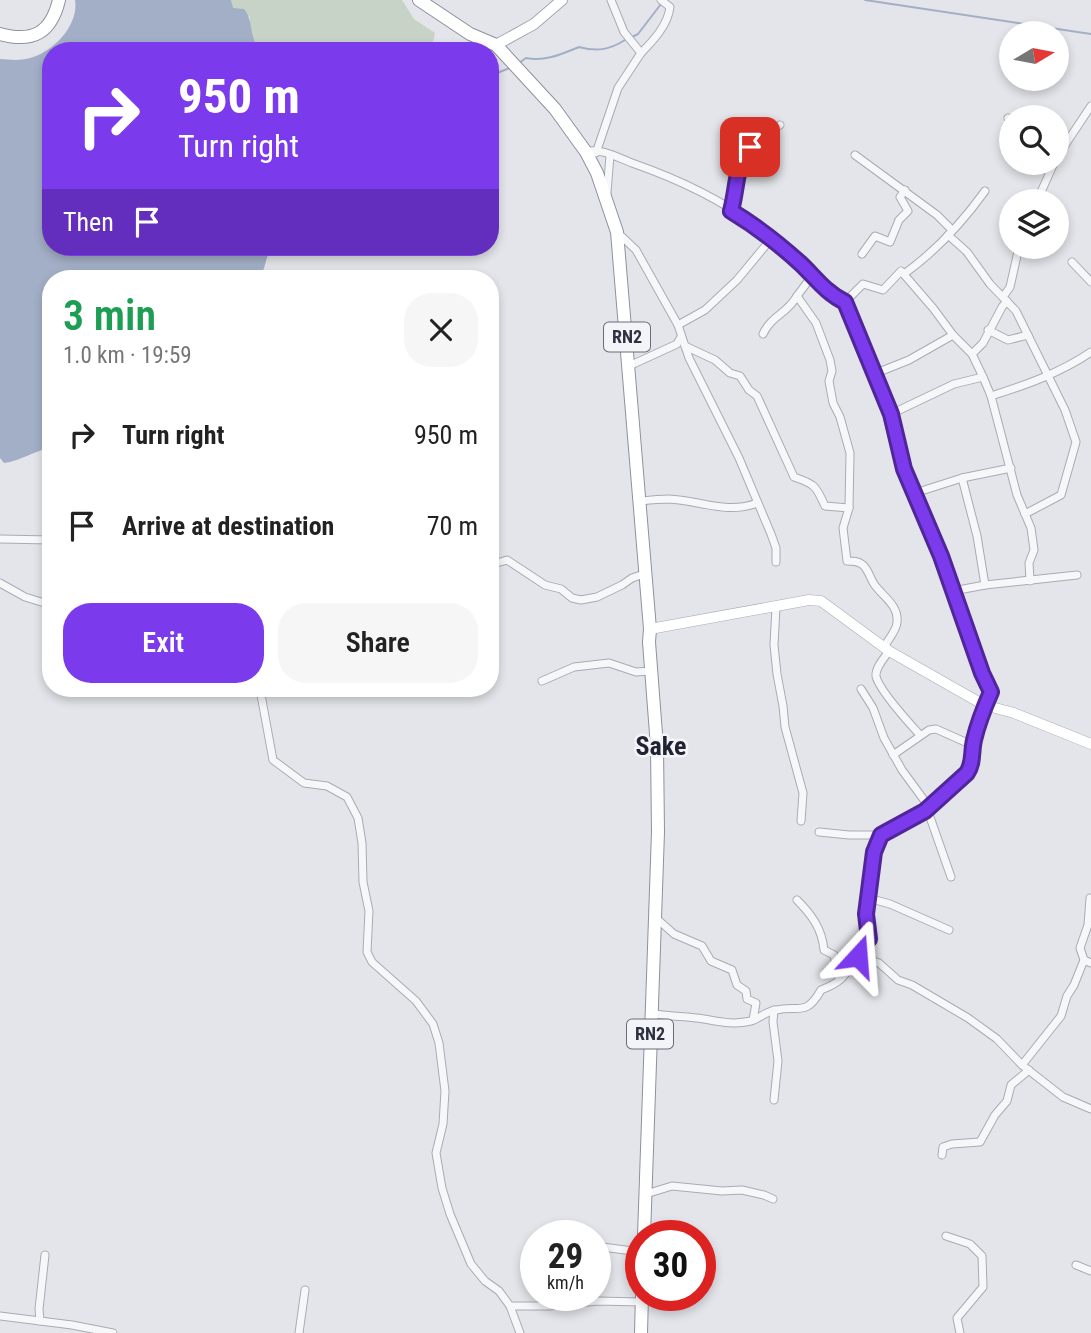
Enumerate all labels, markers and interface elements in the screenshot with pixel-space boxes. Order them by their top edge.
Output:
north arrow [999,21,1069,91]
map controls [999,21,1069,259]
text: 950 m [178,68,300,125]
icon: right [63,70,154,161]
button: search [999,105,1069,175]
pin [720,117,780,177]
text: Turn right [178,127,299,165]
icon: arrive [731,128,769,166]
button: layers [999,189,1069,259]
icon: arrive [128,203,166,241]
text: Then [63,207,114,237]
text: 3 min [63,291,156,340]
button: close [404,293,478,367]
road number: RN2 [604,323,650,352]
text: 1.0 km · 19:59 [63,342,192,369]
icon: right [63,416,101,454]
text: Turn right [122,420,224,450]
text: 950 m [414,420,478,450]
icon: arrive [63,507,101,545]
text: Arrive at destination [122,511,334,541]
text: 70 m [427,511,478,541]
button: Exit [63,603,264,683]
button: Share [278,603,478,683]
district label: Sake [636,731,686,761]
position arrow [821,919,895,993]
road number: RN2 [627,1020,673,1049]
speed limit sign: 30 [625,1220,716,1311]
text: 29 [548,1236,583,1277]
text: km/h [547,1272,584,1293]

